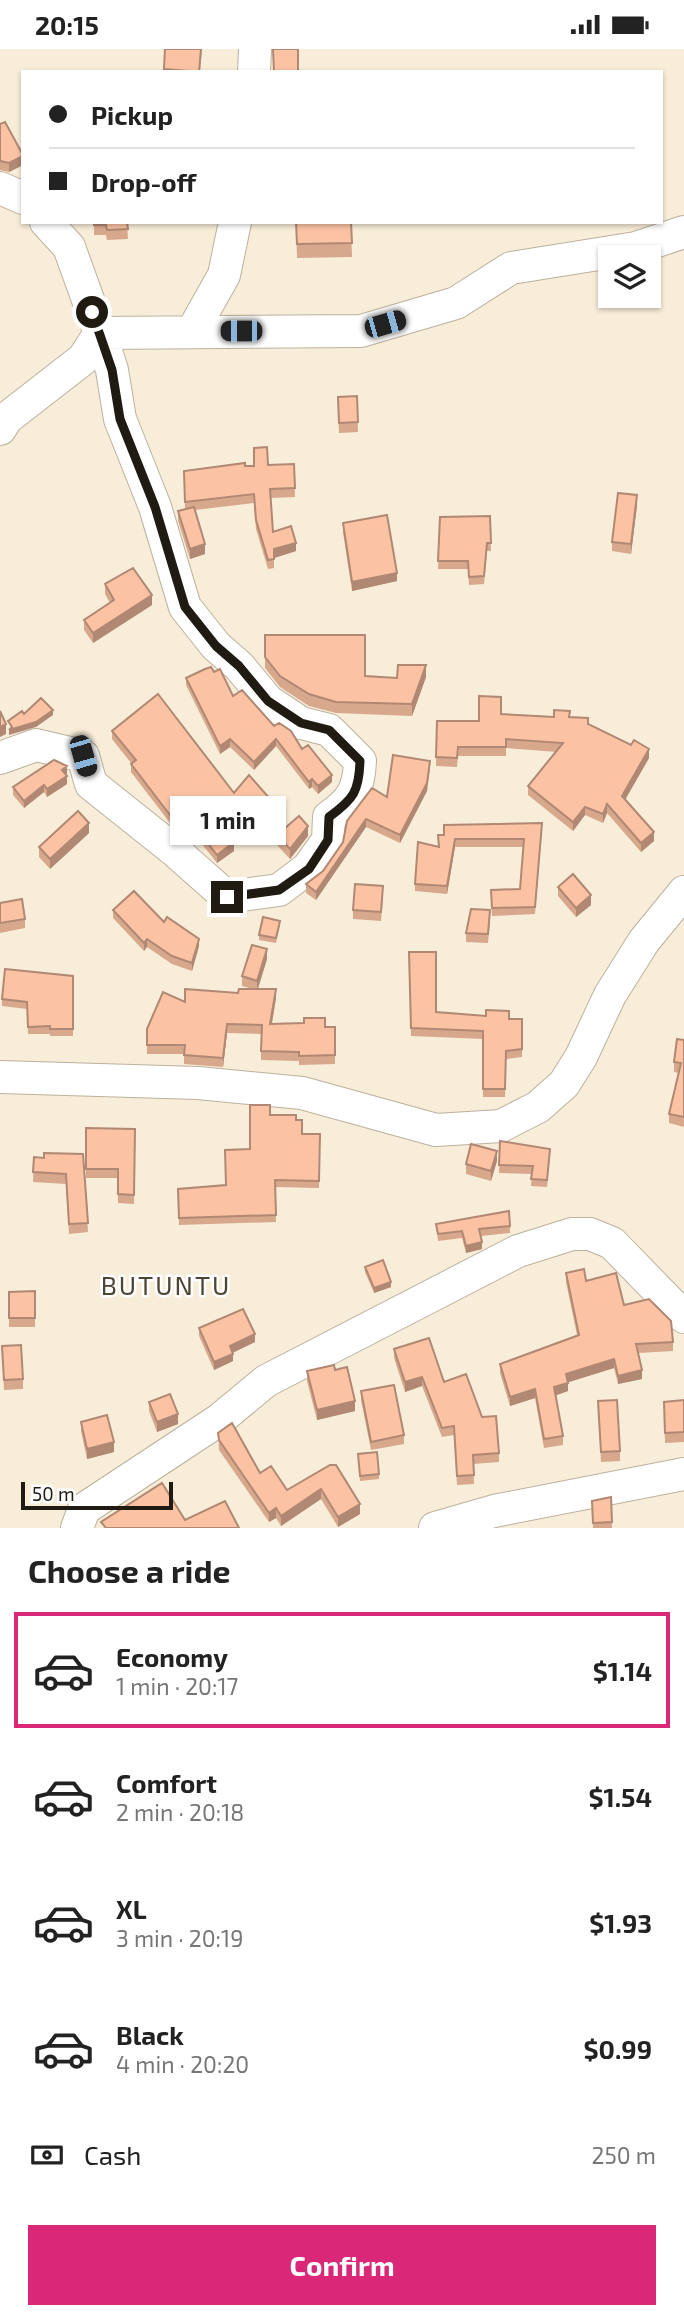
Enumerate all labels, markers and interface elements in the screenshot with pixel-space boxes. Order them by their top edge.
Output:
text: 20:15 [35,9,99,40]
text: Pickup [91,99,173,130]
text: Drop-off [91,166,196,197]
map controls [598,245,661,308]
button: layers [598,245,661,308]
route start [76,296,108,328]
car [362,308,409,340]
car [221,321,263,342]
car [68,733,99,779]
callout: 1 min [169,795,285,845]
text: 1 min [200,806,256,834]
route end [211,881,243,913]
district label: BUTUNTU [101,1269,231,1300]
scale bar [21,1479,173,1511]
text: 50 m [32,1482,75,1505]
text: Choose a ride [28,1551,231,1589]
icon: car [32,1639,95,1702]
text: Economy [116,1641,228,1672]
text: $1.14 [593,1655,652,1686]
text: 1 min · 20:17 [116,1672,238,1700]
icon: car [32,1765,95,1828]
text: Comfort [116,1767,217,1798]
text: $1.54 [588,1781,652,1812]
text: 2 min · 20:18 [116,1798,244,1826]
icon: car [32,1891,95,1954]
text: XL [116,1893,147,1924]
text: $1.93 [589,1907,652,1938]
text: 3 min · 20:19 [116,1924,243,1952]
icon: car [32,2017,95,2080]
text: Black [116,2019,184,2050]
text: $0.99 [583,2033,652,2064]
text: 4 min · 20:20 [116,2050,249,2078]
icon: cash [28,2136,66,2174]
text: Cash [84,2139,141,2170]
text: 250 m [592,2141,656,2169]
button: Confirm [28,2225,656,2305]

